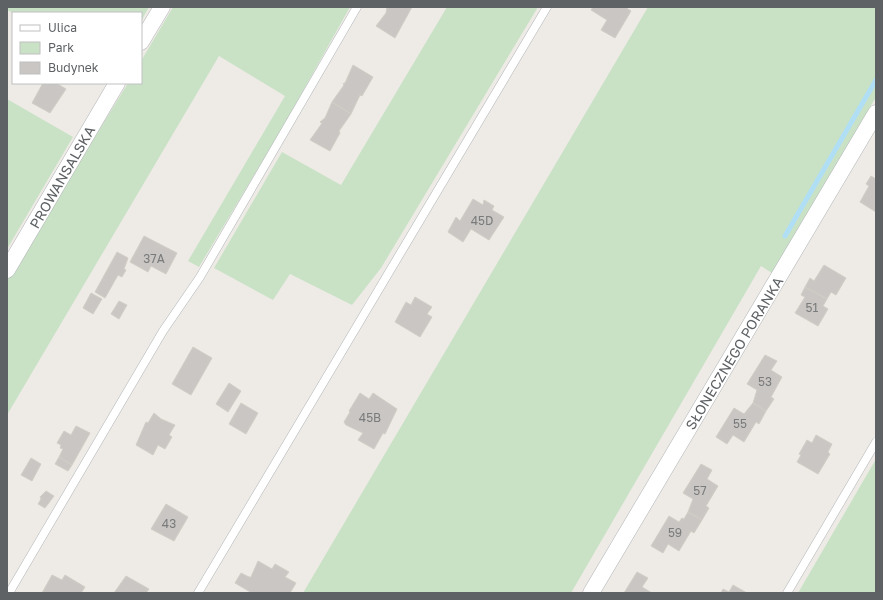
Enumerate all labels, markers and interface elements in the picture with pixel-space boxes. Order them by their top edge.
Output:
legend [12,12,142,84]
text: Ulica [48,20,77,35]
text: Park [48,40,74,55]
text: Budynek [48,60,99,75]
street label: PROWANSALSKA [26,122,99,231]
house number: 45D [471,213,493,228]
house number: 37A [143,251,165,266]
street label: SŁONECZNEGO PORANKA [682,273,787,433]
house number: 51 [806,300,819,315]
house number: 53 [758,374,772,389]
house number: 45B [359,410,381,425]
house number: 55 [733,416,747,431]
house number: 57 [693,483,707,498]
house number: 43 [162,516,176,531]
house number: 59 [668,525,682,540]

